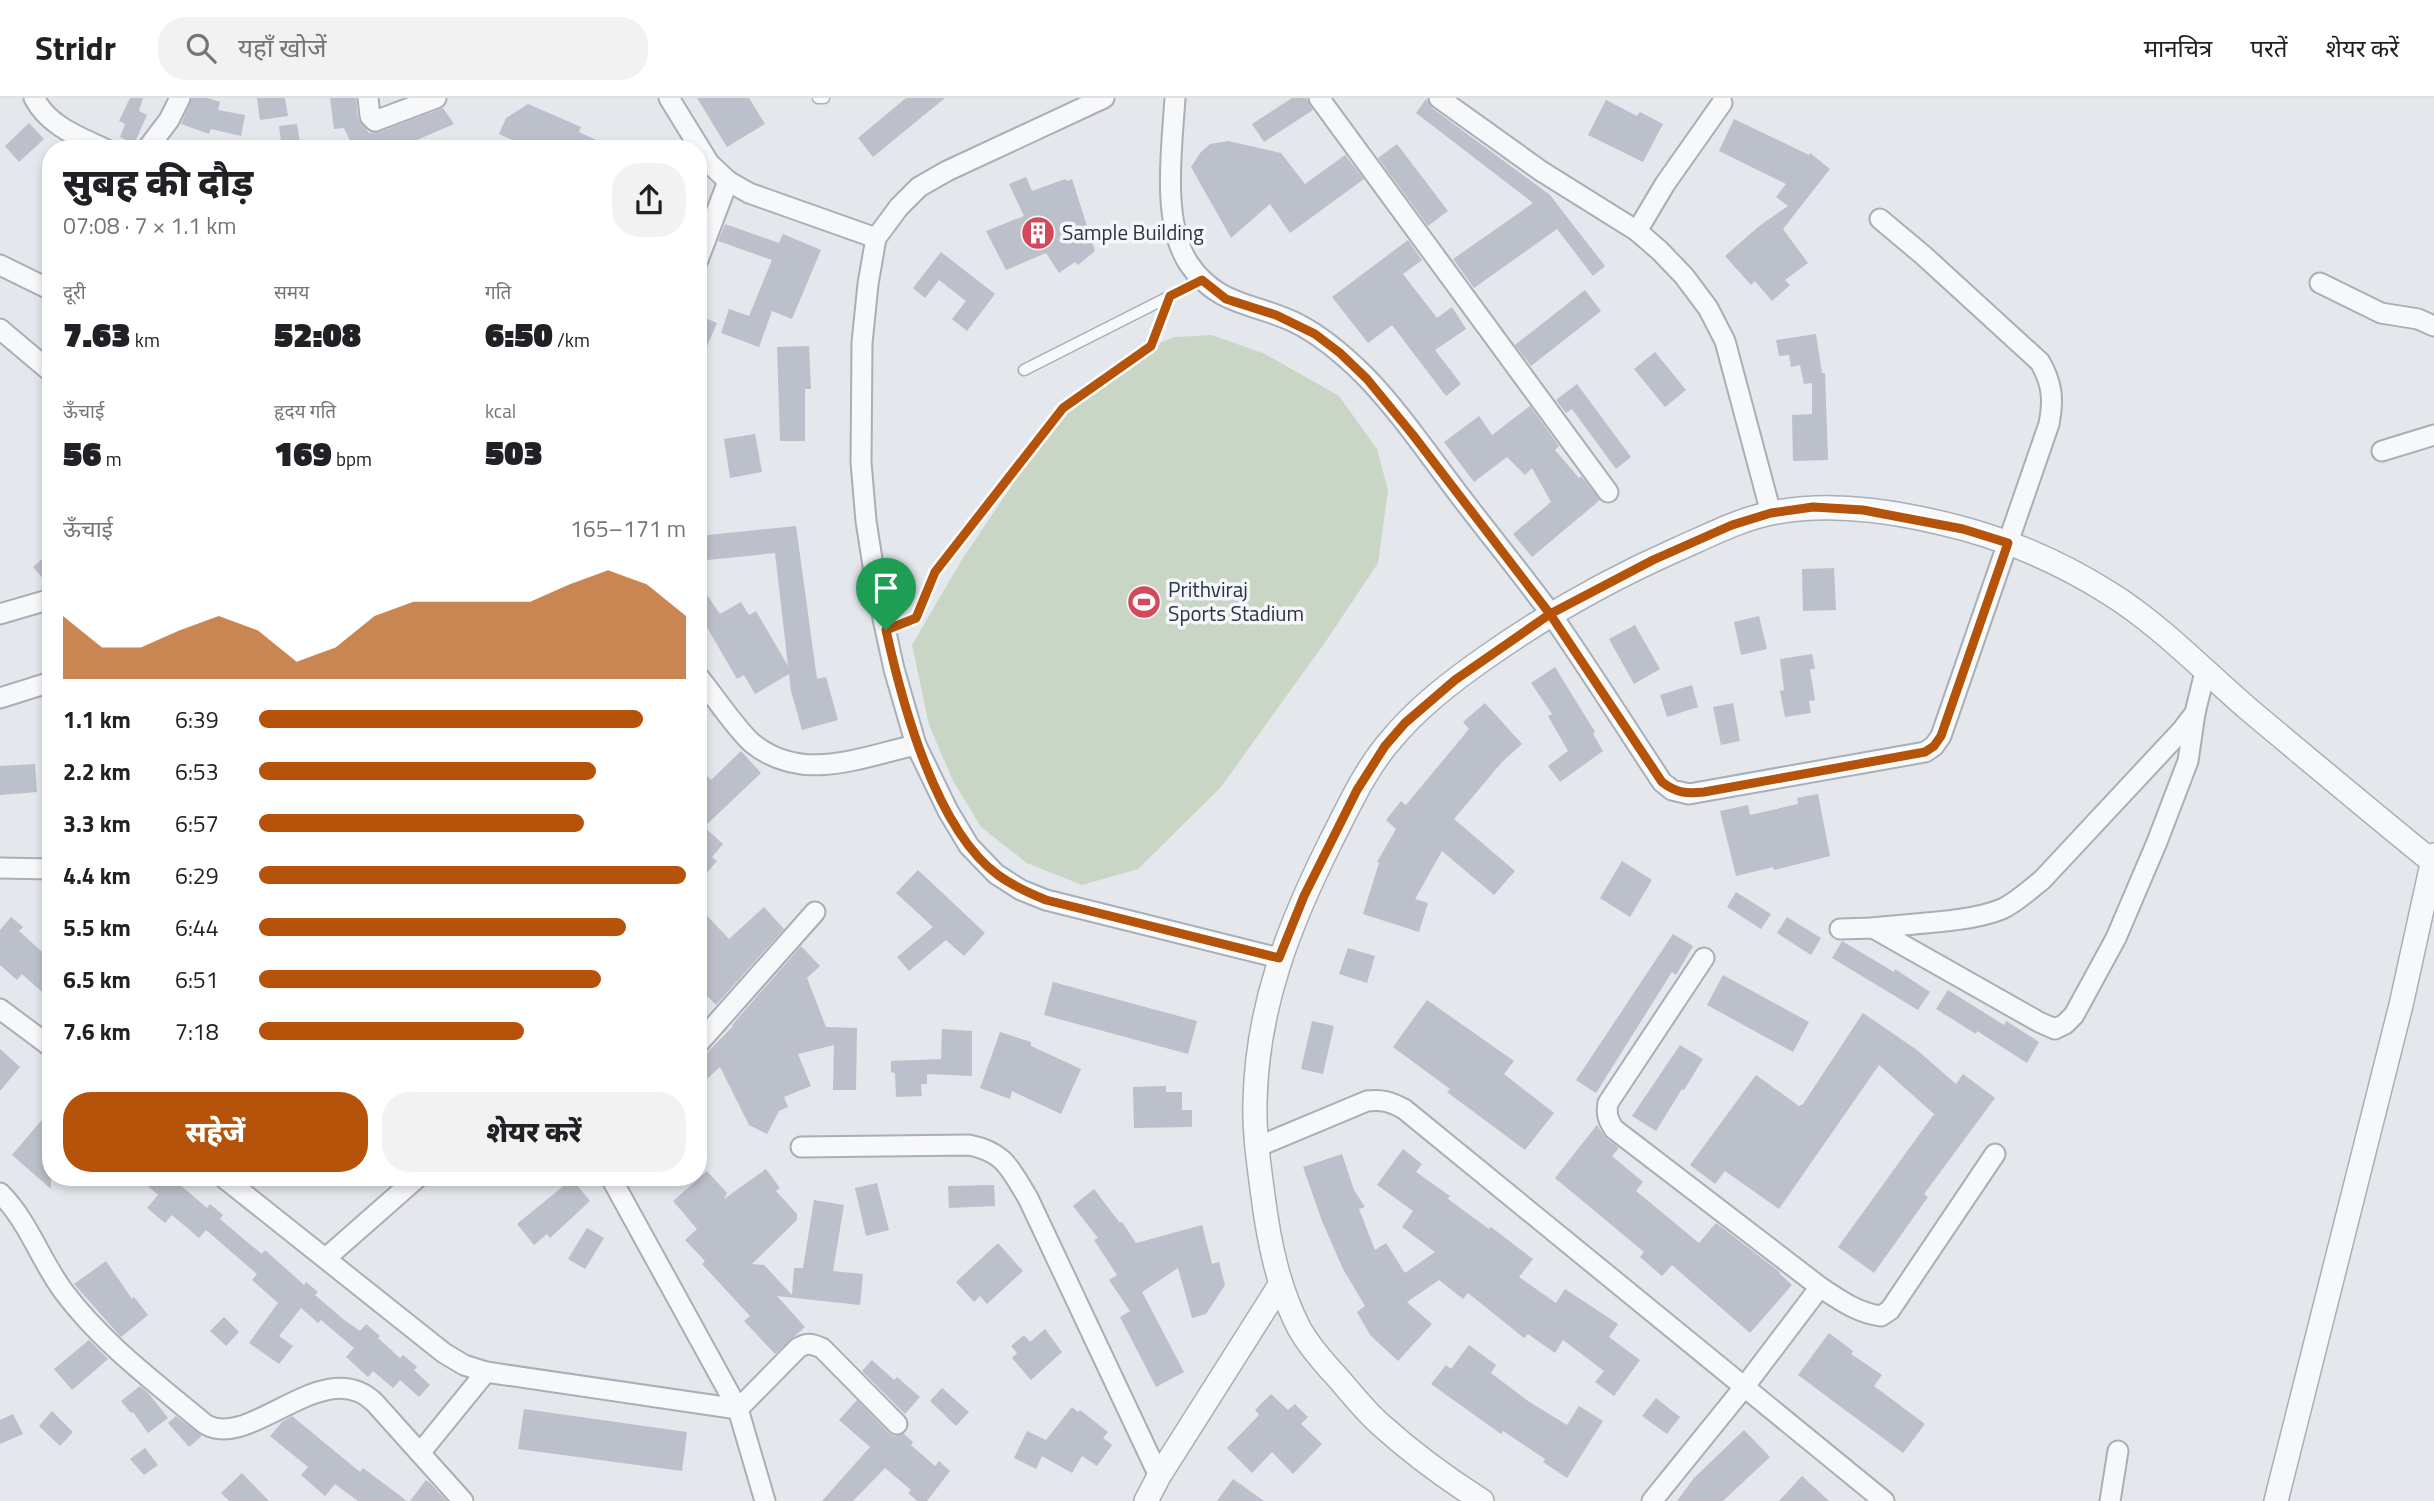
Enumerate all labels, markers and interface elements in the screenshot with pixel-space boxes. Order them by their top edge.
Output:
search box [158,17,648,80]
text: Stridr [35,23,116,73]
text: यहाँ खोजें [238,28,327,67]
icon: search [182,29,220,67]
text: मानचित्र [2144,30,2212,66]
text: परतें [2250,30,2287,66]
text: शेयर करें [2325,30,2399,66]
text: सुबह की दौड़ [63,153,253,211]
button: share [612,163,686,237]
text: 07:08 · 7 × 1.1 km [63,208,237,243]
building icon: Sample Building [1019,214,1057,252]
place label: Sample Building [1062,216,1204,248]
text: दूरी [63,277,86,306]
text: समय [274,277,309,306]
text: गति [485,277,511,306]
text: 7.63 [63,307,131,361]
text: 52:08 [274,307,361,361]
text: 6:50 [485,307,553,361]
text: km [131,325,160,354]
text: /km [553,325,590,354]
text: ऊँचाई [63,396,104,425]
text: हृदय गति [274,396,336,425]
text: kcal [485,396,516,425]
text: 503 [485,425,543,479]
text: 56 [63,426,102,480]
text: 169 [274,426,332,480]
text: m [102,444,122,473]
text: bpm [332,444,372,473]
text: ऊँचाई [63,511,113,546]
text: 165–171 m [570,511,686,546]
pin [856,558,916,630]
icon: arrive [867,569,905,607]
place label: Prithviraj Sports Stadium [1168,573,1304,629]
sports icon: Prithviraj Sports Stadium [1125,583,1163,621]
text: 1.1 km [63,702,131,737]
text: 6:39 [175,702,219,737]
text: 2.2 km [63,754,131,789]
text: 6:53 [175,754,219,789]
text: 3.3 km [63,806,131,841]
text: 6:57 [175,806,219,841]
text: 4.4 km [63,858,131,893]
text: 6:29 [175,858,219,893]
text: 5.5 km [63,910,131,945]
text: 6:44 [175,910,219,945]
text: 6.5 km [63,962,131,997]
text: 6:51 [175,962,219,997]
text: 7.6 km [63,1014,131,1049]
text: 7:18 [175,1014,219,1049]
button: सहेजें [63,1092,368,1172]
button: शेयर करें [382,1092,686,1172]

